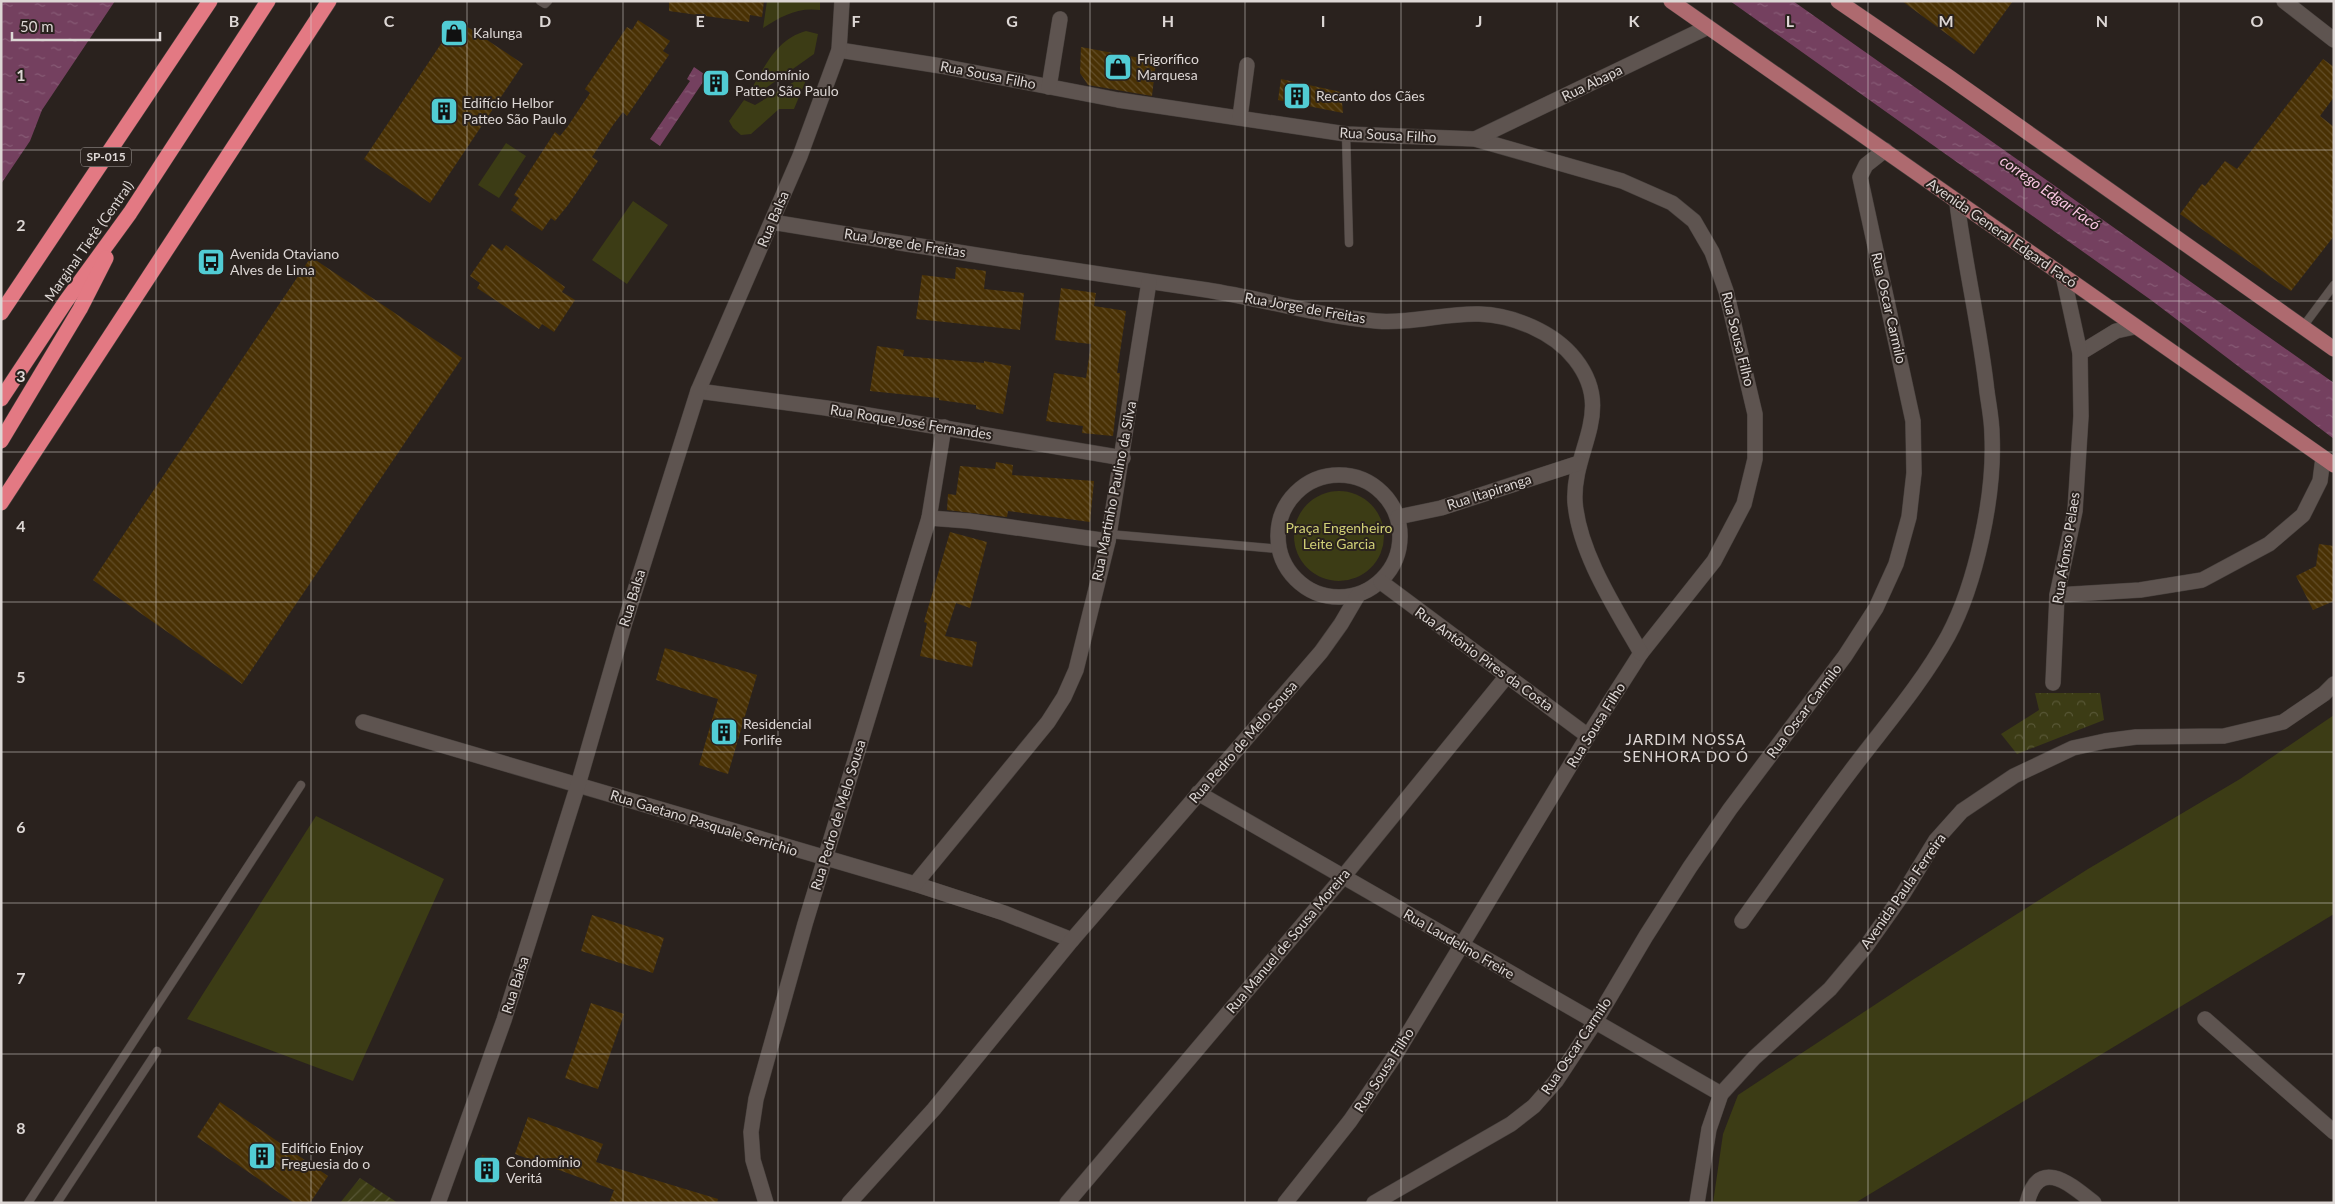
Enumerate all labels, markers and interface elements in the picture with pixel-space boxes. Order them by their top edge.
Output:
scale bar [12,10,160,42]
text: B [229,11,239,30]
text: C [384,11,395,30]
text: D [539,11,551,30]
text: E [695,11,705,30]
text: F [851,11,861,30]
text: G [1006,11,1018,30]
text: H [1162,11,1174,30]
text: I [1321,11,1325,30]
text: J [1476,11,1482,30]
text: K [1629,11,1641,30]
text: L [1786,11,1795,30]
text: M [1938,11,1954,30]
text: N [2096,11,2108,30]
text: O [2251,11,2264,30]
text: 50 m [20,17,54,35]
shop icon: Kalunga [439,18,469,48]
place label: Kalunga [473,24,522,41]
place label: Frigorífico Marquesa [1137,50,1199,83]
shop icon: Frigorífico Marquesa [1103,52,1133,82]
street label: Rua Sousa Filho [939,57,1037,92]
street label: Rua Abapa [1559,61,1625,105]
text: 1 [16,65,26,84]
place label: Condomínio Patteo São Paulo [735,66,839,99]
building icon: Condomínio Patteo São Paulo [701,68,731,98]
building icon: Recanto dos Cães [1282,81,1312,111]
place label: Recanto dos Cães [1316,87,1425,104]
place label: Edifício Helbor Patteo São Paulo [463,94,567,127]
building icon: Edifício Helbor Patteo São Paulo [429,96,459,126]
street label: Rua Sousa Filho [1339,123,1437,146]
road number: SP-015 [81,148,131,166]
water label: corrego Edgar Facó [1997,151,2104,234]
street label: Avenida General Edgard Facó [1924,174,2081,291]
street label: Marginal Tietê (Central) [41,177,137,304]
street label: Rua Balsa [753,188,792,249]
text: 2 [16,215,26,234]
street label: Rua Jorge de Freitas [843,225,967,261]
place label: Avenida Otaviano Alves de Lima [230,245,339,278]
bus stop icon: Avenida Otaviano Alves de Lima [196,247,226,277]
street label: Rua Oscar Carmilo [1868,251,1911,365]
street label: Rua Jorge de Freitas [1243,288,1367,327]
street label: Rua Sousa Filho [1718,290,1758,388]
text: 3 [16,366,26,385]
street label: Rua Martinho Paulino da Silva [1088,399,1139,582]
street label: Rua Roque José Fernandes [829,400,993,443]
street label: Rua Itapiranga [1444,470,1533,513]
street label: Rua Afonso Pelaes [2048,491,2083,605]
text: 4 [16,516,26,535]
park label: Praça Engenheiro Leite Garcia [1286,519,1392,552]
street label: Rua Balsa [615,567,648,629]
street label: Rua Antônio Pires da Costa [1412,603,1557,714]
street label: Rua Oscar Carmilo [1763,660,1845,761]
text: 5 [16,667,26,686]
street label: Rua Pedro de Melo Sousa [1185,677,1300,806]
street label: Rua Sousa Filho [1563,679,1629,770]
place label: Residencial Forlife [743,715,811,748]
building icon: Residencial Forlife [709,717,739,747]
district label: JARDIM NOSSA SENHORA DO Ó [1623,730,1749,765]
street label: Rua Pedro de Melo Sousa [807,737,869,892]
street label: Rua Gaetano Pasquale Serrichio [608,786,800,859]
text: 6 [16,817,26,836]
street label: Avenida Paula Ferreira [1856,830,1949,952]
street label: Rua Manuel de Sousa Moreira [1222,865,1353,1016]
street label: Rua Laudelino Freire [1401,905,1518,982]
street label: Rua Balsa [497,954,532,1016]
text: 7 [16,968,26,987]
street label: Rua Oscar Carmilo [1537,994,1614,1098]
street label: Rua Sousa Filho [1350,1024,1417,1115]
text: 8 [16,1118,26,1137]
place label: Edifício Enjoy Freguesia do o [281,1139,370,1172]
building icon: Edifício Enjoy Freguesia do o [247,1141,277,1171]
place label: Condomínio Veritá [506,1153,581,1186]
building icon: Condomínio Veritá [472,1155,502,1185]

